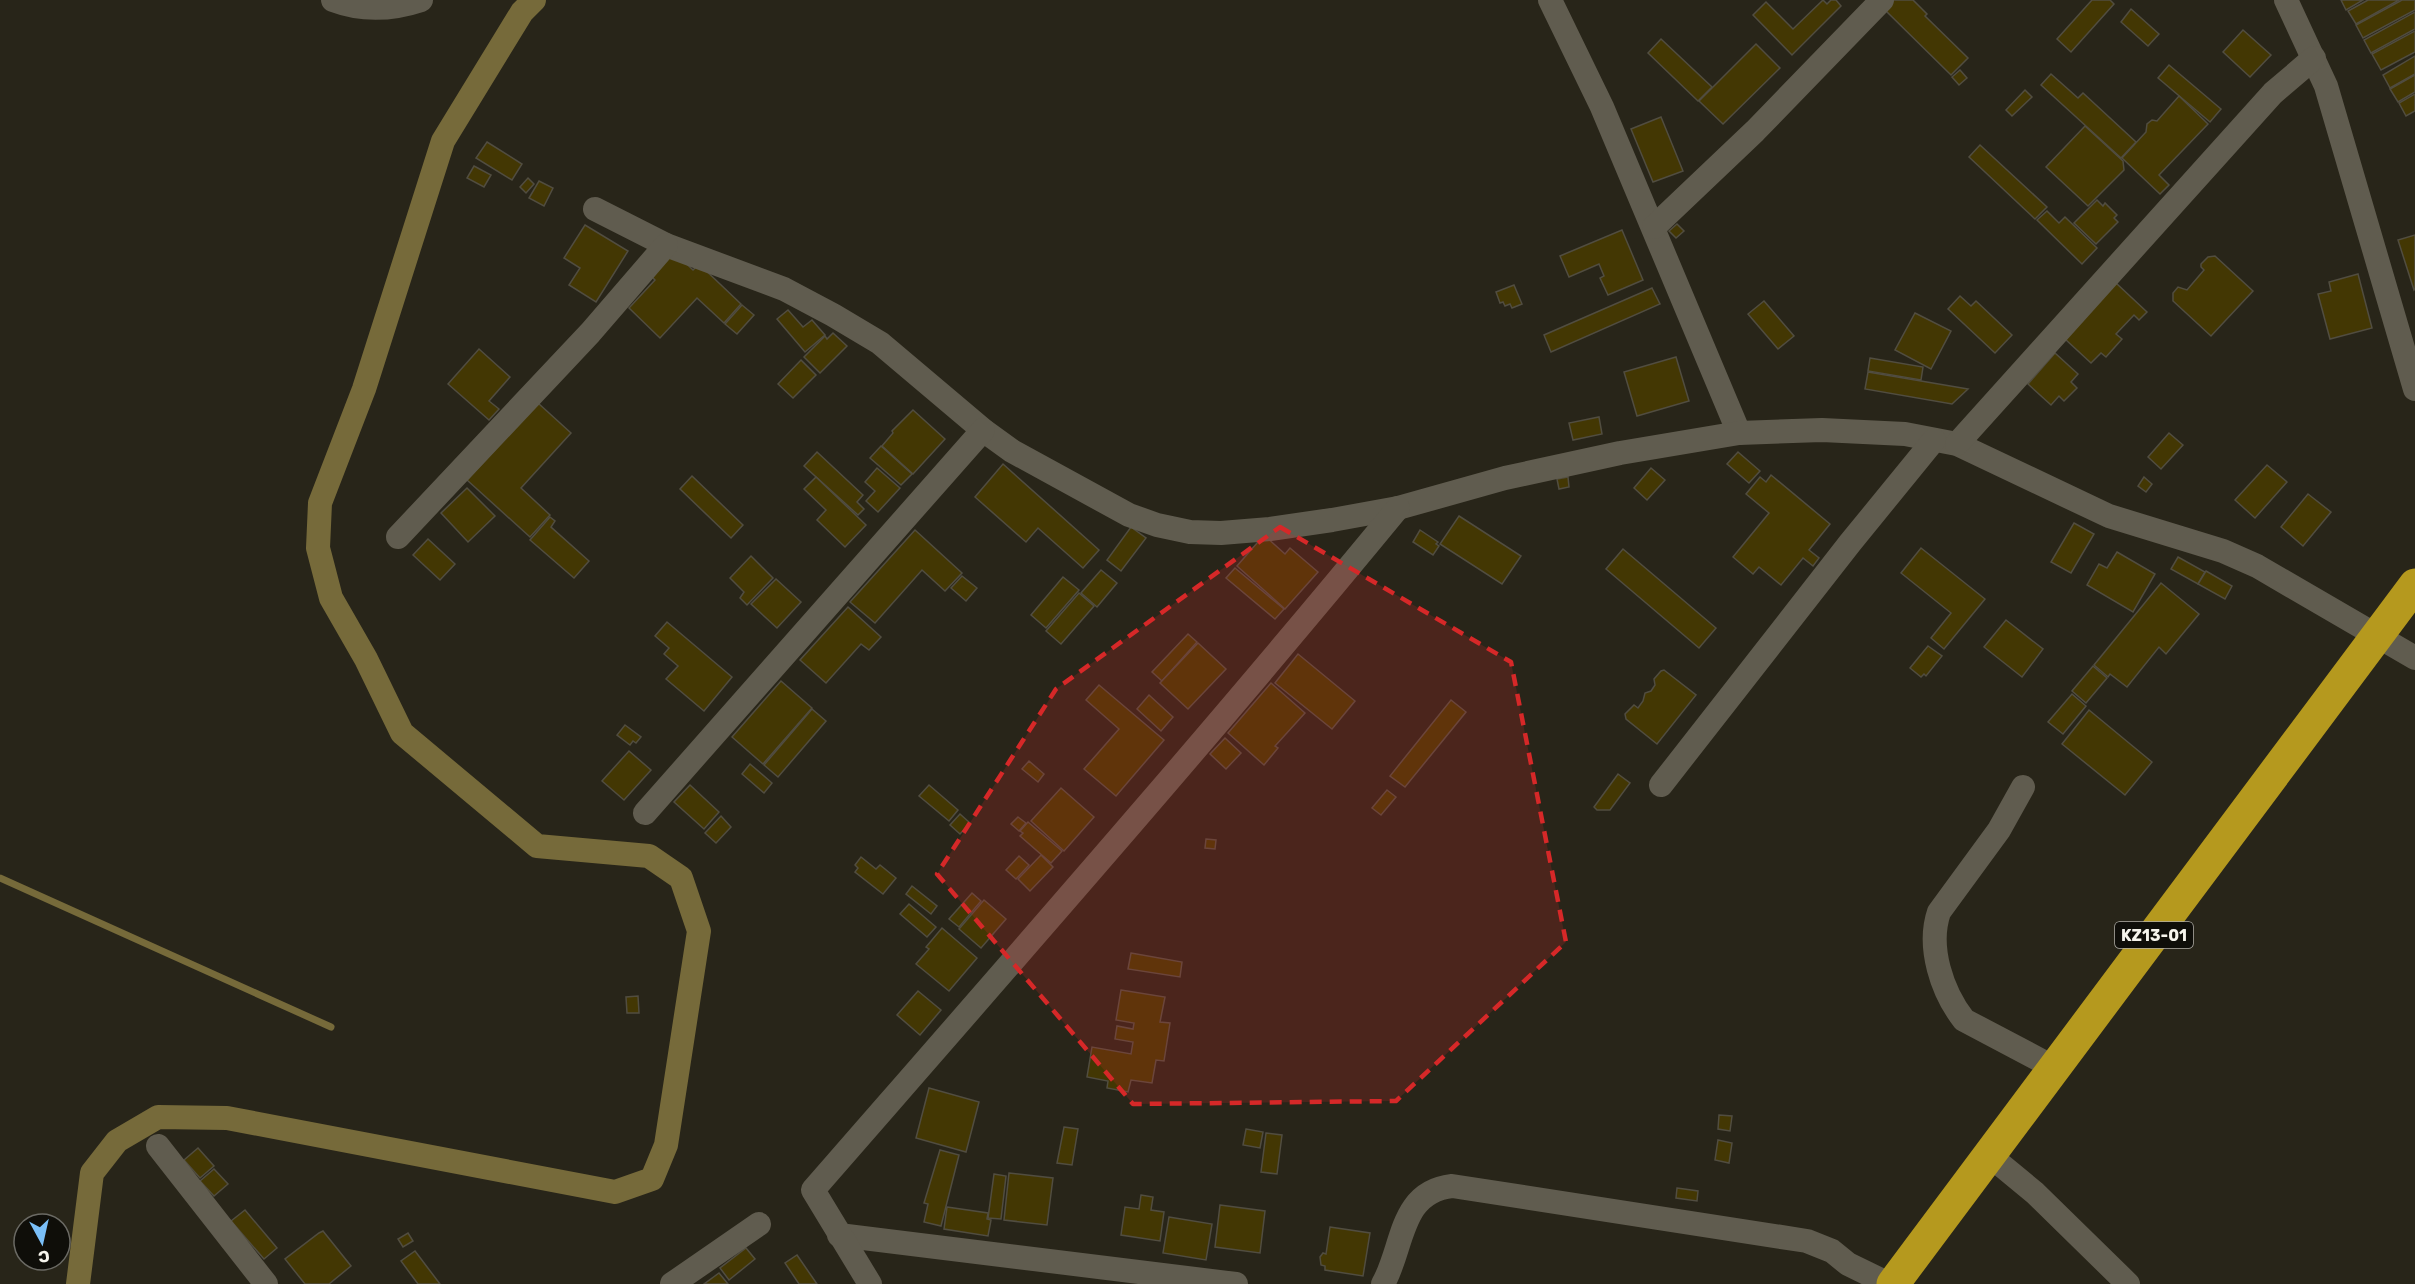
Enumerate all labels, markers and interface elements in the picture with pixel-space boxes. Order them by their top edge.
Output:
road number: KZ13-01 [2115,922,2193,948]
north arrow [12,1212,72,1272]
text: С [37,1246,51,1267]

